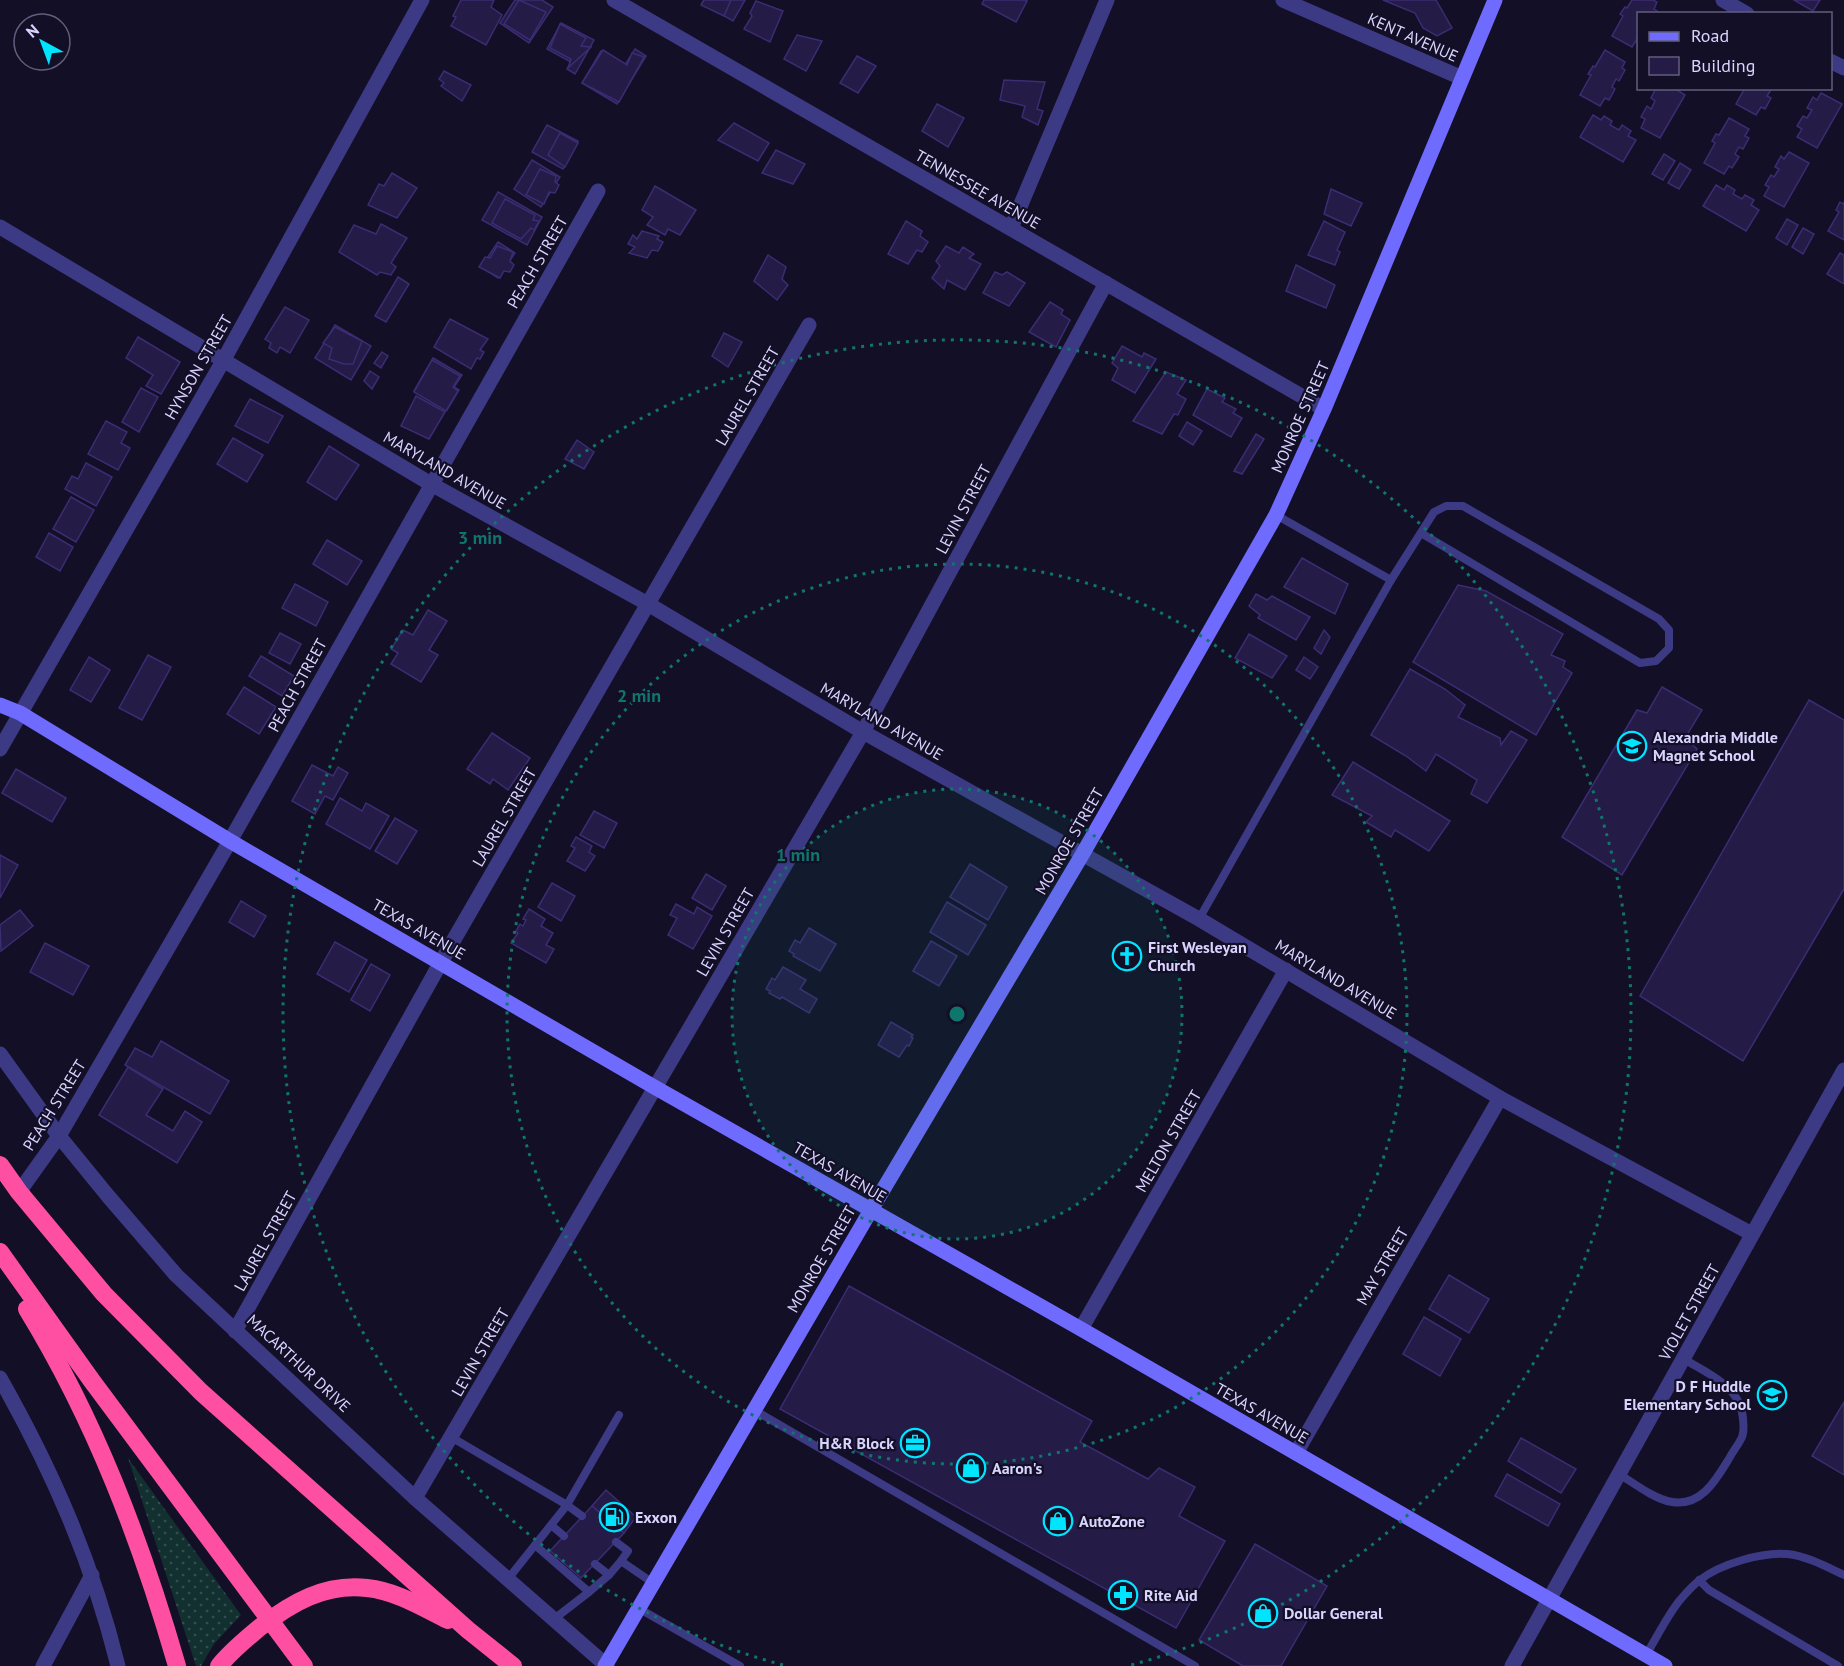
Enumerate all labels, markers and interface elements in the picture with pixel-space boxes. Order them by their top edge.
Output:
street label: KENT AVENUE [1365,8,1461,66]
north arrow [12,12,72,72]
legend [1637,12,1832,90]
text: N [22,20,43,42]
text: Road [1691,24,1729,47]
text: Building [1691,54,1755,77]
street label: TENNESSEE AVENUE [912,145,1044,233]
street label: PEACH STREET [502,212,572,312]
street label: HYNSON STREET [160,311,236,423]
street label: LAUREL STREET [711,343,783,449]
street label: MONROE STREET [1266,358,1334,476]
street label: MARYLAND AVENUE [380,427,510,513]
street label: LEVIN STREET [931,461,995,557]
text: 3 min [458,526,502,549]
street label: PEACH STREET [263,635,331,735]
street label: MARYLAND AVENUE [817,678,947,764]
text: 2 min [617,684,661,707]
place label: Alexandria Middle Magnet School [1653,727,1778,765]
school or university icon: Alexandria Middle Magnet School [1616,730,1648,762]
street label: LAUREL STREET [468,764,540,870]
street label: MONROE STREET [1030,784,1108,898]
text: 1 min [776,843,820,866]
street label: LEVIN STREET [692,884,758,980]
street label: TEXAS AVENUE [369,894,469,964]
street label: MARYLAND AVENUE [1272,935,1400,1023]
place label: First Wesleyan Church [1148,937,1247,975]
church icon: First Wesleyan Church [1111,940,1143,972]
centre of rings [947,1004,967,1024]
street label: PEACH STREET [18,1056,90,1154]
street label: MELTON STREET [1131,1086,1205,1196]
street label: TEXAS AVENUE [790,1137,890,1207]
street label: LAUREL STREET [229,1187,301,1294]
street label: MONROE STREET [782,1202,860,1316]
street label: MAY STREET [1352,1223,1412,1309]
street label: VIOLET STREET [1654,1260,1724,1365]
street label: LEVIN STREET [447,1304,513,1400]
street label: MACARTHUR DRIVE [243,1310,355,1416]
place label: D F Huddle Elementary School [1624,1376,1751,1414]
street label: TEXAS AVENUE [1212,1378,1312,1448]
school or university icon: D F Huddle Elementary School [1756,1379,1788,1411]
office icon: H&R Block [899,1427,931,1459]
place label: H&R Block [819,1433,894,1453]
shop icon: Aaron's [955,1452,987,1484]
place label: Aaron's [992,1458,1042,1478]
fuel station icon: Exxon [598,1501,630,1533]
shop icon: AutoZone [1042,1505,1074,1537]
place label: Exxon [635,1507,677,1527]
place label: AutoZone [1079,1511,1145,1531]
pharmacy icon: Rite Aid [1107,1579,1139,1611]
place label: Rite Aid [1144,1585,1198,1605]
shop icon: Dollar General [1247,1597,1279,1629]
place label: Dollar General [1284,1603,1383,1623]

